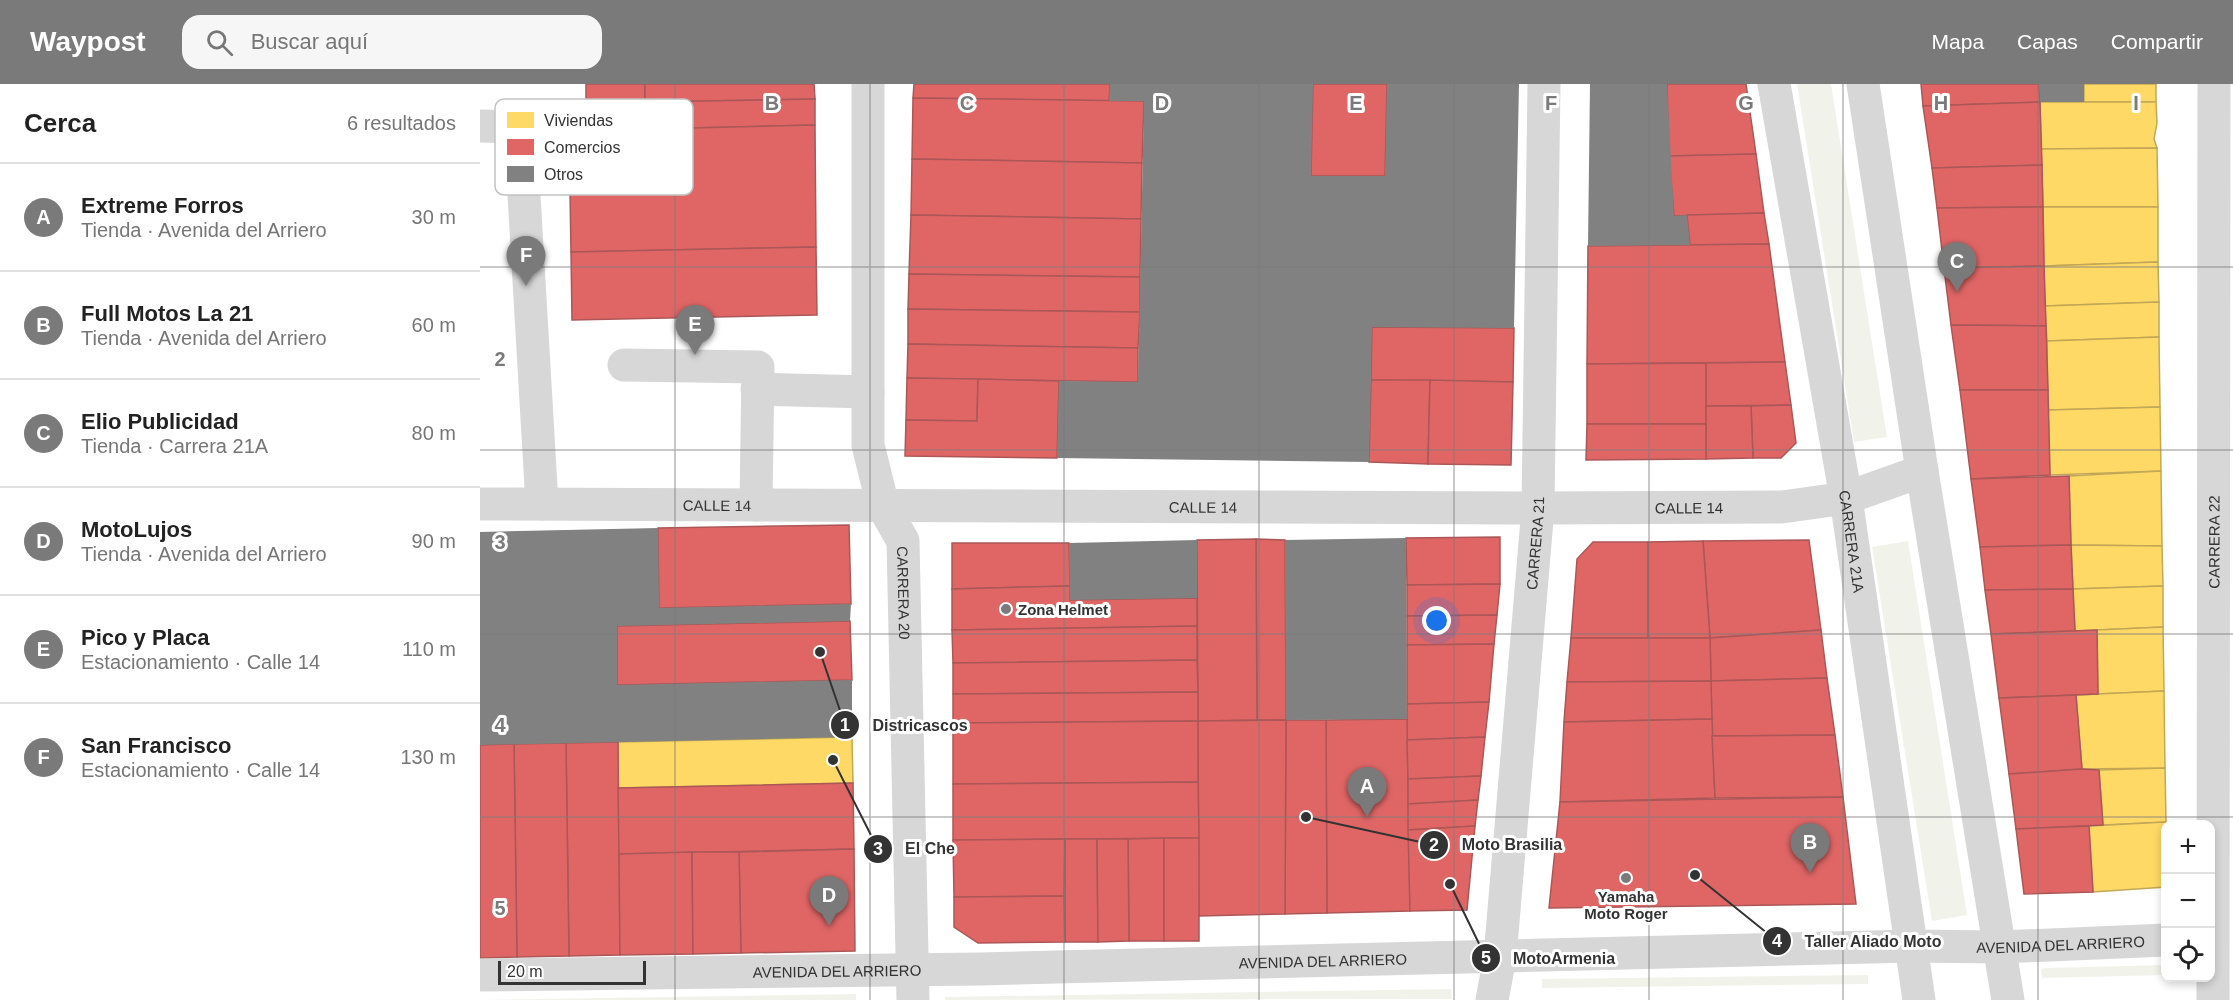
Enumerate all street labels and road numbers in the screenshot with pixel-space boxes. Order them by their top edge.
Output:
street label: CARRERA 21A [1836,489,1868,594]
street label: CARRERA 22 [2205,495,2222,589]
street label: CALLE 14 [683,496,751,514]
street label: CARRERA 21 [1523,496,1547,590]
street label: CALLE 14 [1169,498,1237,515]
street label: CALLE 14 [1655,499,1723,516]
street label: CARRERA 20 [895,546,914,640]
street label: AVENIDA DEL ARRIERO [1976,932,2145,956]
street label: AVENIDA DEL ARRIERO [1238,950,1407,971]
street label: AVENIDA DEL ARRIERO [753,961,921,980]

